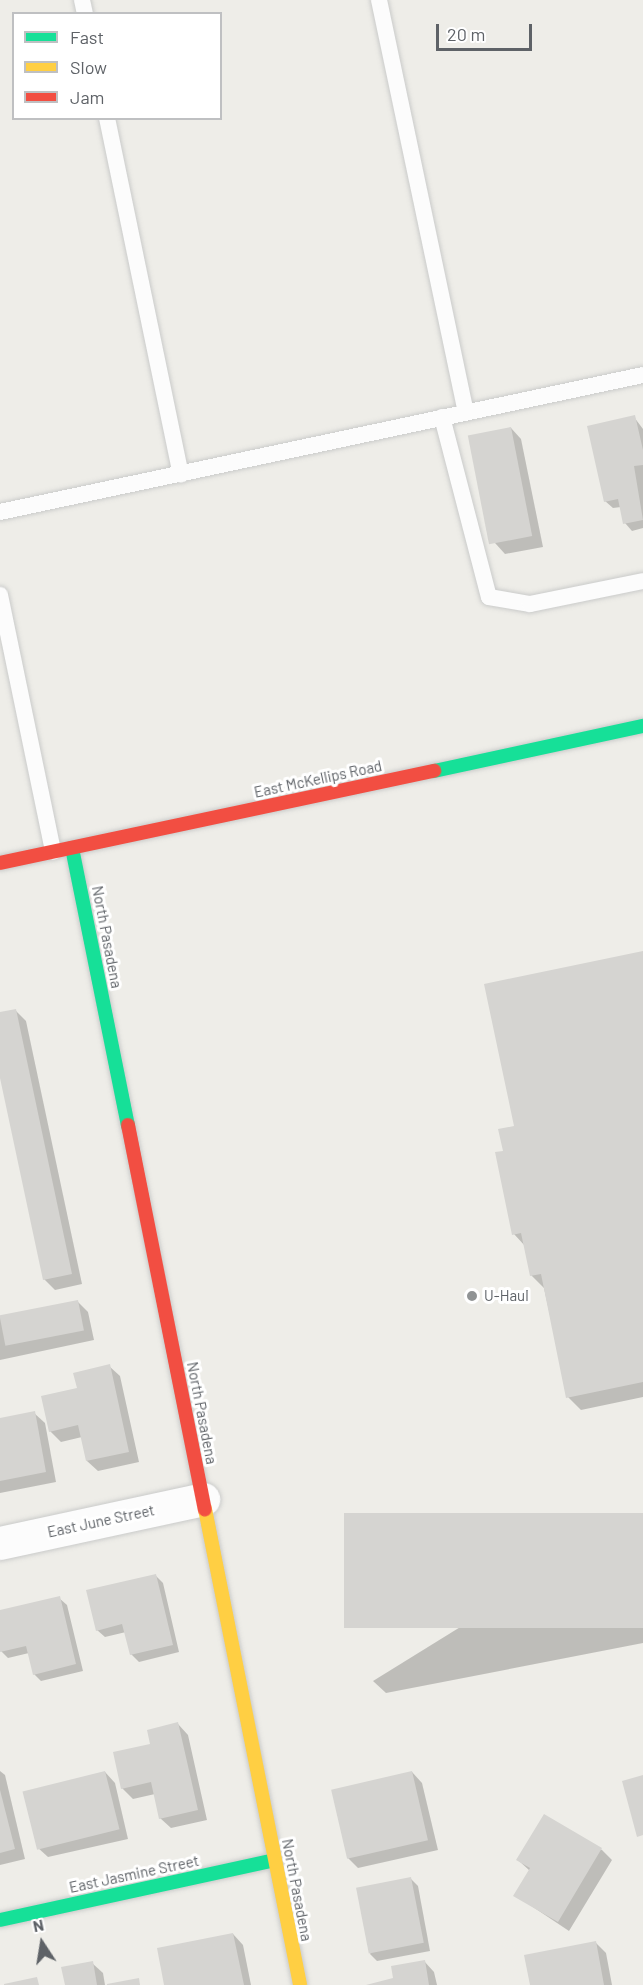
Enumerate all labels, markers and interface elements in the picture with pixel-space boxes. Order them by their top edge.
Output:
legend [12,12,222,120]
scale bar [439,12,535,50]
text: 20 m [447,23,485,45]
text: Fast [70,26,104,48]
text: Slow [70,56,107,78]
text: Jam [70,86,104,108]
street label: East McKellips Road [252,757,384,801]
street label: North Pasadena [88,884,126,990]
place label: U-Haul [484,1287,529,1305]
marker: U-Haul [465,1289,479,1303]
street label: North Pasadena [183,1360,221,1466]
street label: East June Street [46,1501,156,1541]
street label: North Pasadena [278,1837,316,1943]
street label: East Jasmine Street [68,1851,200,1897]
north arrow [12,1913,72,1973]
text: N [31,1915,45,1935]

